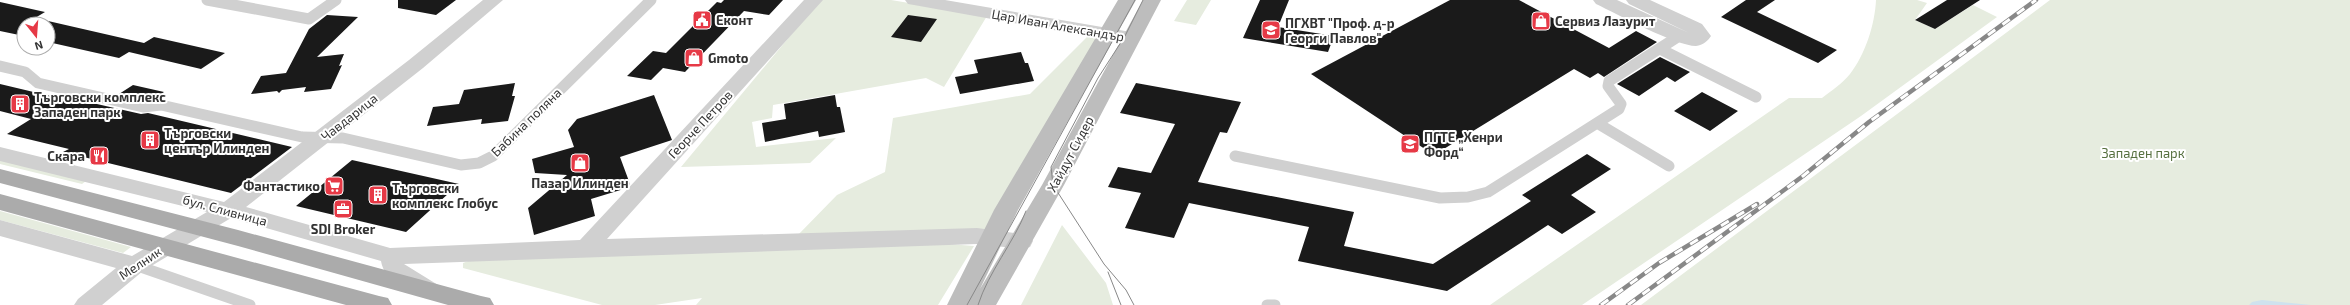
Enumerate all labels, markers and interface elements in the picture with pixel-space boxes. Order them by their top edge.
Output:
street label: Цар Иван Александър [991,5,1125,45]
public building icon: Еконт [691,9,713,31]
shop icon: Сервиз Лазурит [1530,10,1552,32]
place label: Еконт [716,12,753,28]
place label: Сервиз Лазурит [1555,13,1656,29]
place label: ПГХВТ "Проф. д-р Георги Павлов" [1285,15,1395,46]
north arrow [16,16,56,56]
school or university icon: ПГХВТ "Проф. д-р Георги Павлов" [1260,19,1282,41]
text: N [33,39,45,53]
shop icon: Gmoto [683,47,705,69]
place label: Gmoto [708,50,749,66]
street label: Бабина поляна [487,84,565,160]
street label: Георче Петров [664,87,736,161]
place label: Търговски комплекс Западен парк [34,89,166,120]
street label: Чавдарица [318,90,380,144]
building icon: Търговски комплекс Западен парк [9,93,31,115]
street label: Хайдут Сидер [1043,113,1097,195]
place label: Търговски център Илинден [164,125,269,156]
building icon: Търговски център Илинден [139,129,161,151]
place label: ПГТЕ „Хенри Форд“ [1424,129,1503,160]
school or university icon: ПГТЕ „Хенри Форд“ [1399,133,1421,155]
restaurant icon: Скара [88,145,110,167]
park label: Западен парк [2101,145,2185,161]
place label: Скара [47,148,85,164]
shop icon: Пазар Илинден [569,152,591,174]
supermarket icon: Фантастико [323,175,345,197]
place label: Пазар Илинден [531,175,629,191]
place label: Фантастико [243,178,320,194]
place label: Търговски комплекс Глобус [392,180,499,211]
building icon: Търговски комплекс Глобус [367,184,389,206]
street label: бул. Сливница [181,191,269,229]
office icon: SDI Broker [332,198,354,220]
place label: SDI Broker [311,221,376,237]
street label: Мелник [116,243,164,283]

